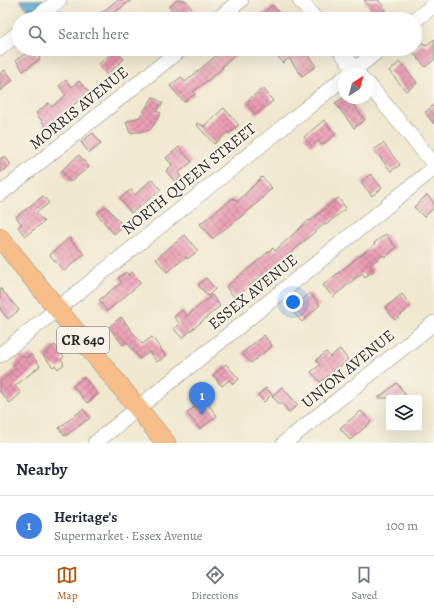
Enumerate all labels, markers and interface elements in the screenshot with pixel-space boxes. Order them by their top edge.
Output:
search box [12,12,422,56]
icon: search [26,23,48,45]
text: Search here [58,24,129,44]
street label: MORRIS AVENUE [25,61,133,155]
north arrow [338,68,374,104]
street label: NORTH QUEEN STREET [117,118,261,240]
street label: ESSEX AVENUE [204,249,302,335]
your location [283,292,303,312]
street label: UNION AVENUE [297,325,399,413]
road number: CR 640 [57,327,109,353]
pin: 1 [189,382,215,415]
map controls [386,395,422,431]
button: layers [386,395,422,431]
text: Nearby [16,458,67,481]
text: Heritage's [54,507,117,527]
text: 1 [27,517,31,534]
text: 100 m [386,517,418,534]
text: Supermarket · Essex Avenue [54,527,203,544]
tab: Map [56,564,78,603]
tab: Directions [191,564,239,603]
tab: Saved [351,564,378,603]

